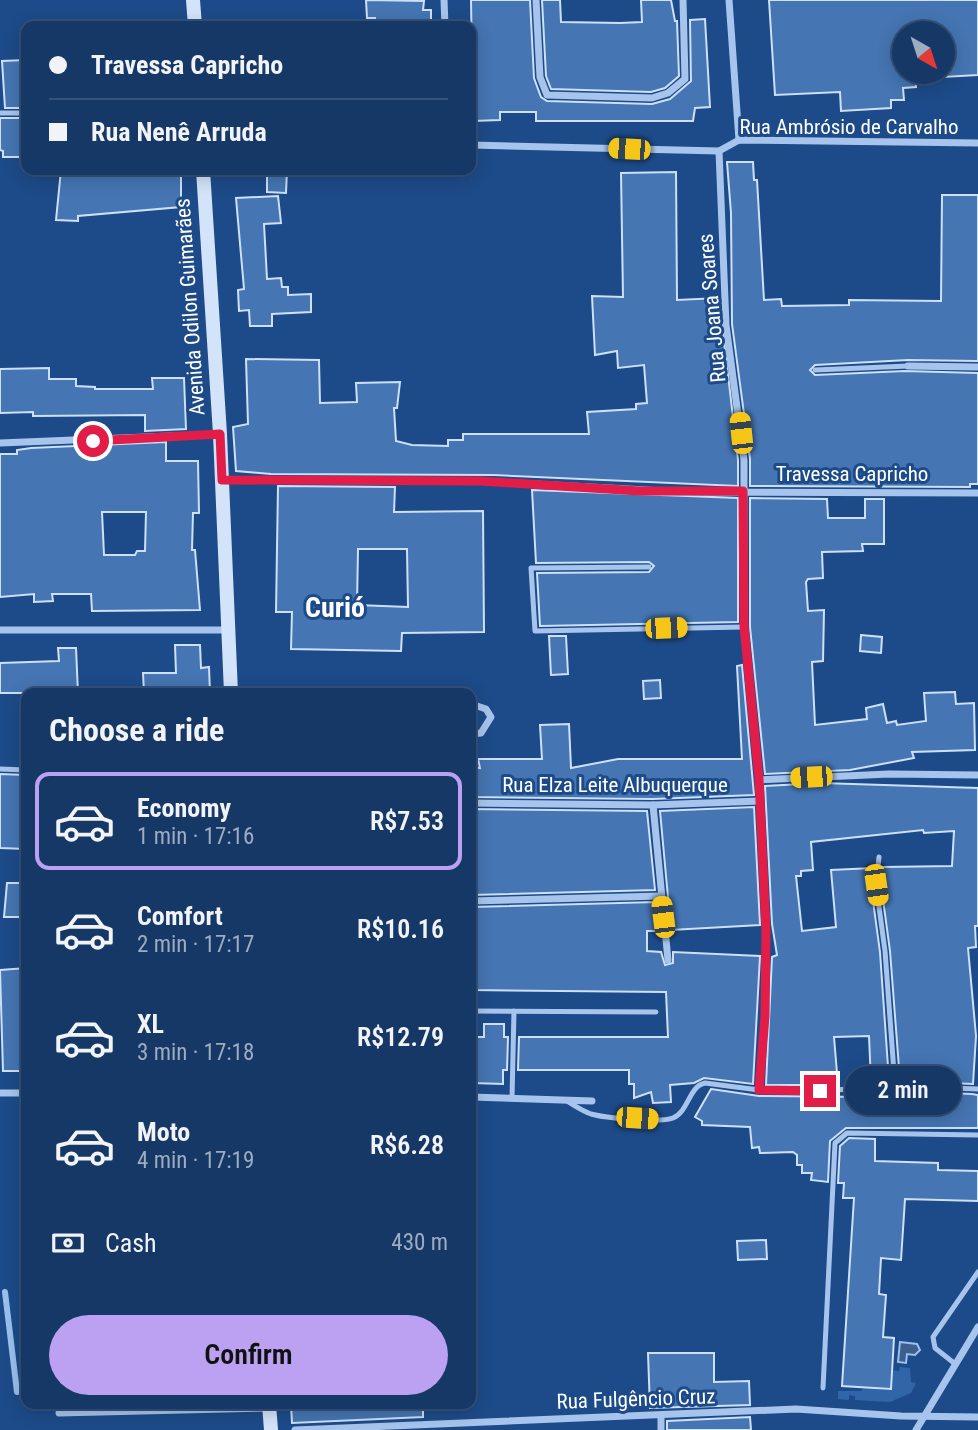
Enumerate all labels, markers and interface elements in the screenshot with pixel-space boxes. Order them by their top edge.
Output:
north arrow [892,21,956,84]
map controls [892,21,955,84]
text: Travessa Capricho [91,50,283,80]
street label: Rua Ambrósio de Carvalho [740,115,958,139]
text: Rua Nenê Arruda [91,117,267,147]
car [608,137,651,161]
street label: Avenida Odilon Guimarães [170,198,210,416]
street label: Rua Joana Soares [694,233,730,383]
car [729,411,754,455]
route start [77,425,109,457]
street label: Travessa Capricho [776,462,928,486]
district label: Curió [305,591,365,624]
car [645,617,688,639]
text: Choose a ride [49,711,224,749]
car [790,765,833,789]
street label: Rua Elza Leite Albuquerque [502,773,728,797]
icon: car [53,790,116,853]
text: Economy [137,793,231,823]
text: R$7.53 [370,806,444,836]
text: 1 min · 17:16 [137,823,254,850]
car [863,863,890,907]
car [651,895,676,939]
icon: car [53,898,116,961]
text: Comfort [137,901,223,931]
text: R$10.16 [357,914,444,944]
text: 2 min · 17:17 [137,931,254,958]
icon: car [53,1006,116,1069]
text: XL [137,1009,164,1039]
text: R$12.79 [357,1022,444,1052]
text: 3 min · 17:18 [137,1039,254,1066]
callout: 2 min [844,1066,960,1116]
route end [804,1075,836,1107]
text: 2 min [878,1077,928,1104]
car [616,1106,659,1130]
icon: car [53,1114,116,1177]
text: Moto [137,1117,190,1147]
text: R$6.28 [370,1130,444,1160]
text: 4 min · 17:19 [137,1147,254,1174]
icon: cash [49,1224,87,1262]
text: Cash [105,1228,157,1258]
text: 430 m [391,1229,448,1256]
button: Confirm [49,1315,448,1395]
street label: Rua Fulgêncio Cruz [556,1384,716,1414]

